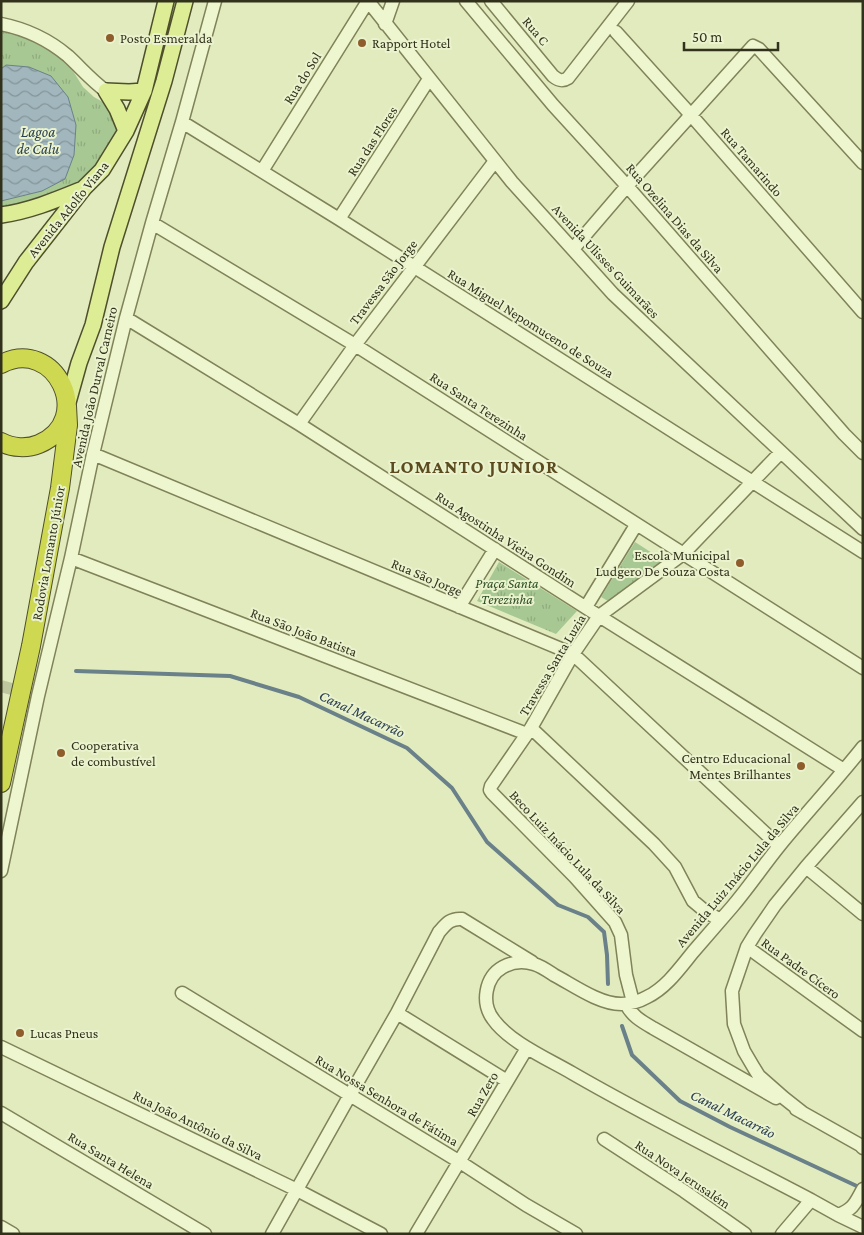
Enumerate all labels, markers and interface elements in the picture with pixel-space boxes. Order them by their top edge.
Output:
street label: Rua C [519,13,553,49]
scale bar [684,20,778,52]
text: 50 m [692,29,722,45]
place label: Posto Esmeralda [120,30,213,46]
marker: Posto Esmeralda [104,32,116,44]
place label: Rapport Hotel [372,35,451,51]
marker: Rapport Hotel [356,37,368,49]
street label: Rua do Sol [280,49,324,107]
street label: Rua das Flores [344,103,400,179]
water label: Lagoa de Calu [17,124,60,157]
street label: Rua Tamarindo [718,124,786,200]
street label: Avenida Adolfo Viana [24,157,112,260]
street label: Rua Ozelina Dias da Silva [623,160,727,277]
street label: Avenida Ulisses Guimarães [549,201,663,321]
street label: Travessa São Jorge [346,236,420,328]
street label: Rua Miguel Nepomuceno de Souza [445,265,617,381]
street label: Avenida João Durval Carneiro [68,305,120,469]
street label: Rua Santa Terezinha [427,368,531,444]
district label: LOMANTO JUNIOR [389,456,559,477]
street label: Rodovia Lomanto Júnior [28,485,68,621]
street label: Rua Agostinha Vieira Gondim [433,488,579,590]
place label: Escola Municipal Ludgero De Souza Costa [595,547,731,579]
street label: Rua São Jorge [389,555,465,599]
marker: Escola Municipal Ludgero De Souza Costa [734,557,746,569]
park label: Praça Santa Terezinha [475,575,539,607]
street label: Rua São João Batista [248,604,360,660]
street label: Travessa Santa Luzia [515,611,589,719]
water label: Canal Macarrão [317,687,407,741]
place label: Cooperativa de combustível [71,737,156,769]
marker: Cooperativa de combustível [55,747,67,759]
place label: Centro Educacional Mentes Brilhantes [681,750,791,782]
marker: Centro Educacional Mentes Brilhantes [795,760,807,772]
street label: Beco Luiz Inácio Lula da Silva [506,787,630,918]
street label: Avenida Luiz Inácio Lula da Silva [672,800,802,950]
street label: Rua Padre Cícero [758,934,844,1002]
place label: Lucas Pneus [30,1025,98,1041]
marker: Lucas Pneus [14,1027,26,1039]
street label: Rua Nossa Senhora de Fátima [313,1051,462,1149]
street label: Rua Zero [463,1069,501,1119]
street label: Rua João Antônio da Silva [131,1087,266,1164]
water label: Canal Macarrão [688,1087,778,1141]
street label: Rua Santa Helena [65,1128,157,1192]
street label: Rua Nova Jerusalém [632,1136,734,1212]

